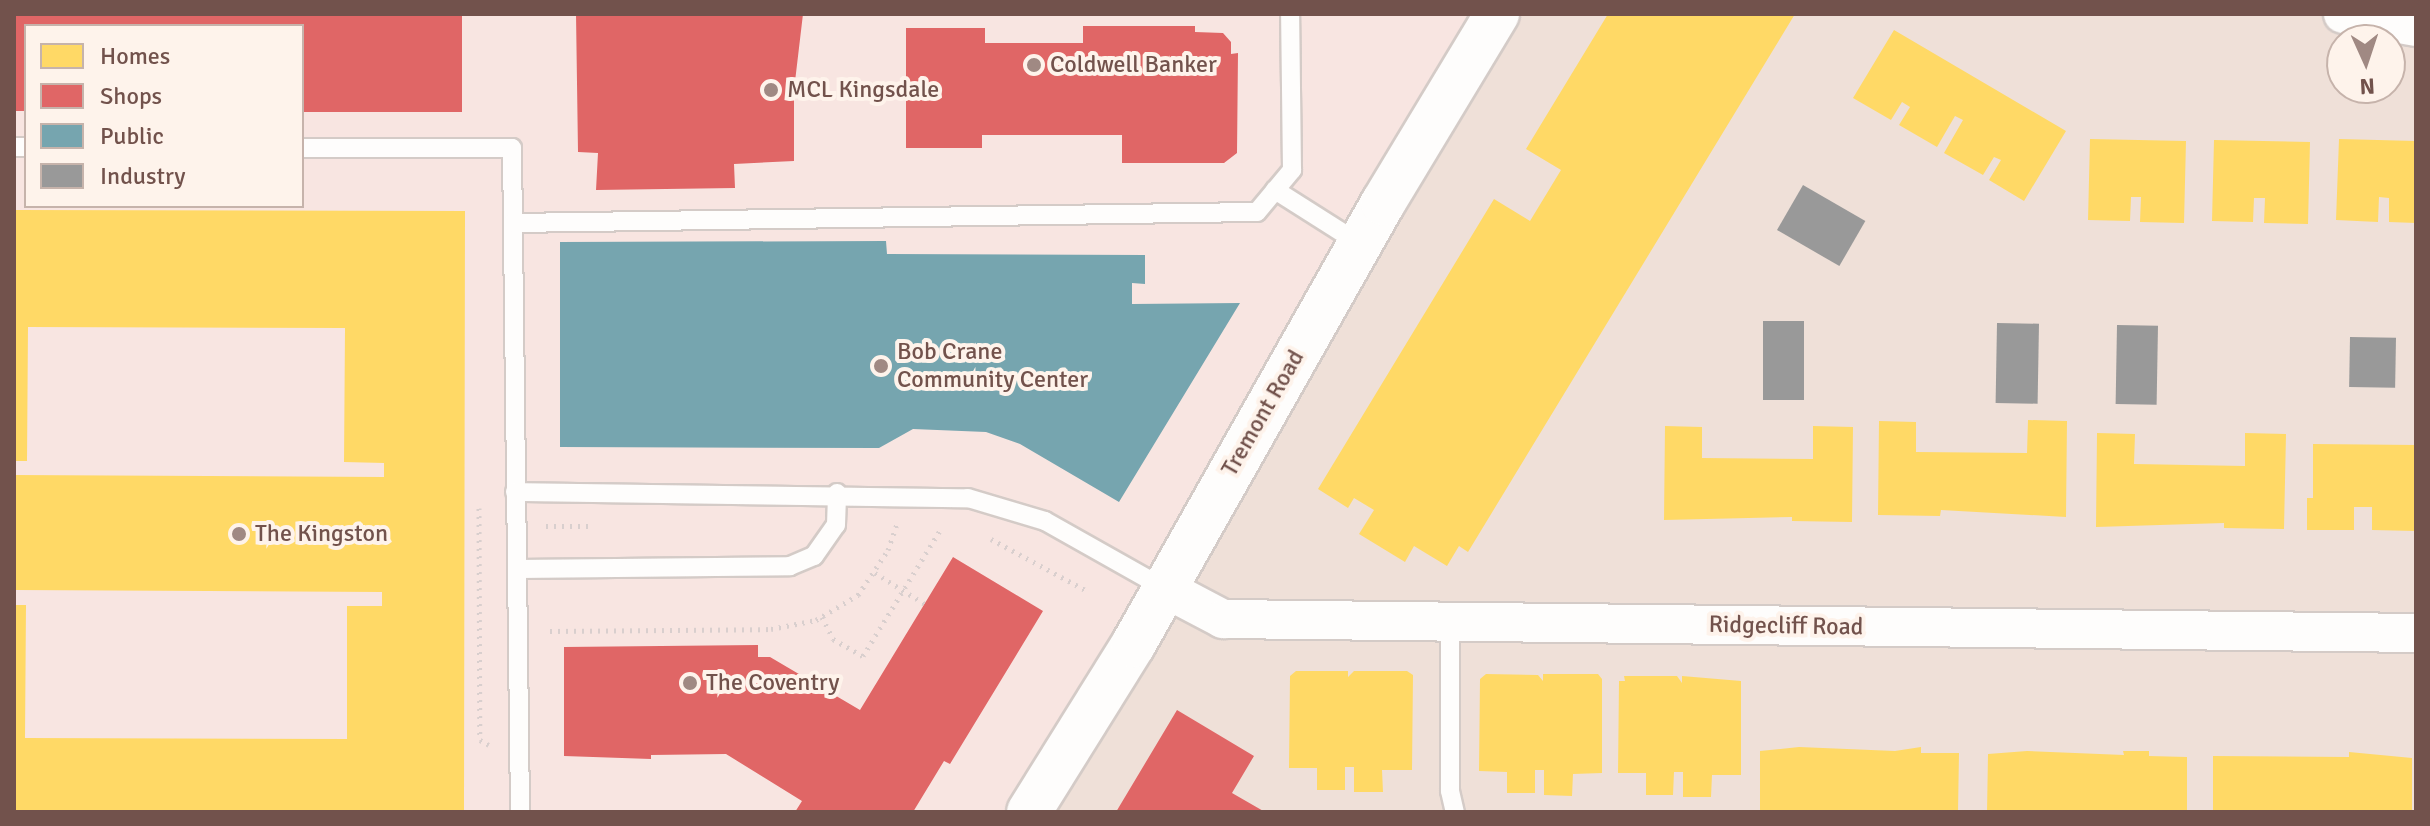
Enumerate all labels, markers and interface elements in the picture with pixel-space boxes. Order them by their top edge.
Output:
legend [24,24,304,208]
north arrow [2326,24,2406,104]
text: Homes [100,41,170,71]
place label: Coldwell Banker [1050,51,1217,79]
marker: Coldwell Banker [1025,56,1043,74]
text: N [2359,73,2376,100]
place label: MCL Kingsdale [787,76,939,104]
text: Shops [100,81,162,111]
marker: MCL Kingsdale [762,81,780,99]
text: Public [100,121,164,151]
text: Industry [100,161,186,191]
place label: Bob Crane Community Center [897,338,1088,394]
street label: Tremont Road [1215,345,1311,481]
marker: Bob Crane Community Center [872,357,890,375]
place label: The Kingston [255,520,388,548]
marker: The Kingston [230,525,248,543]
street label: Ridgecliff Road [1708,610,1864,642]
place label: The Coventry [706,669,839,697]
marker: The Coventry [681,674,699,692]

